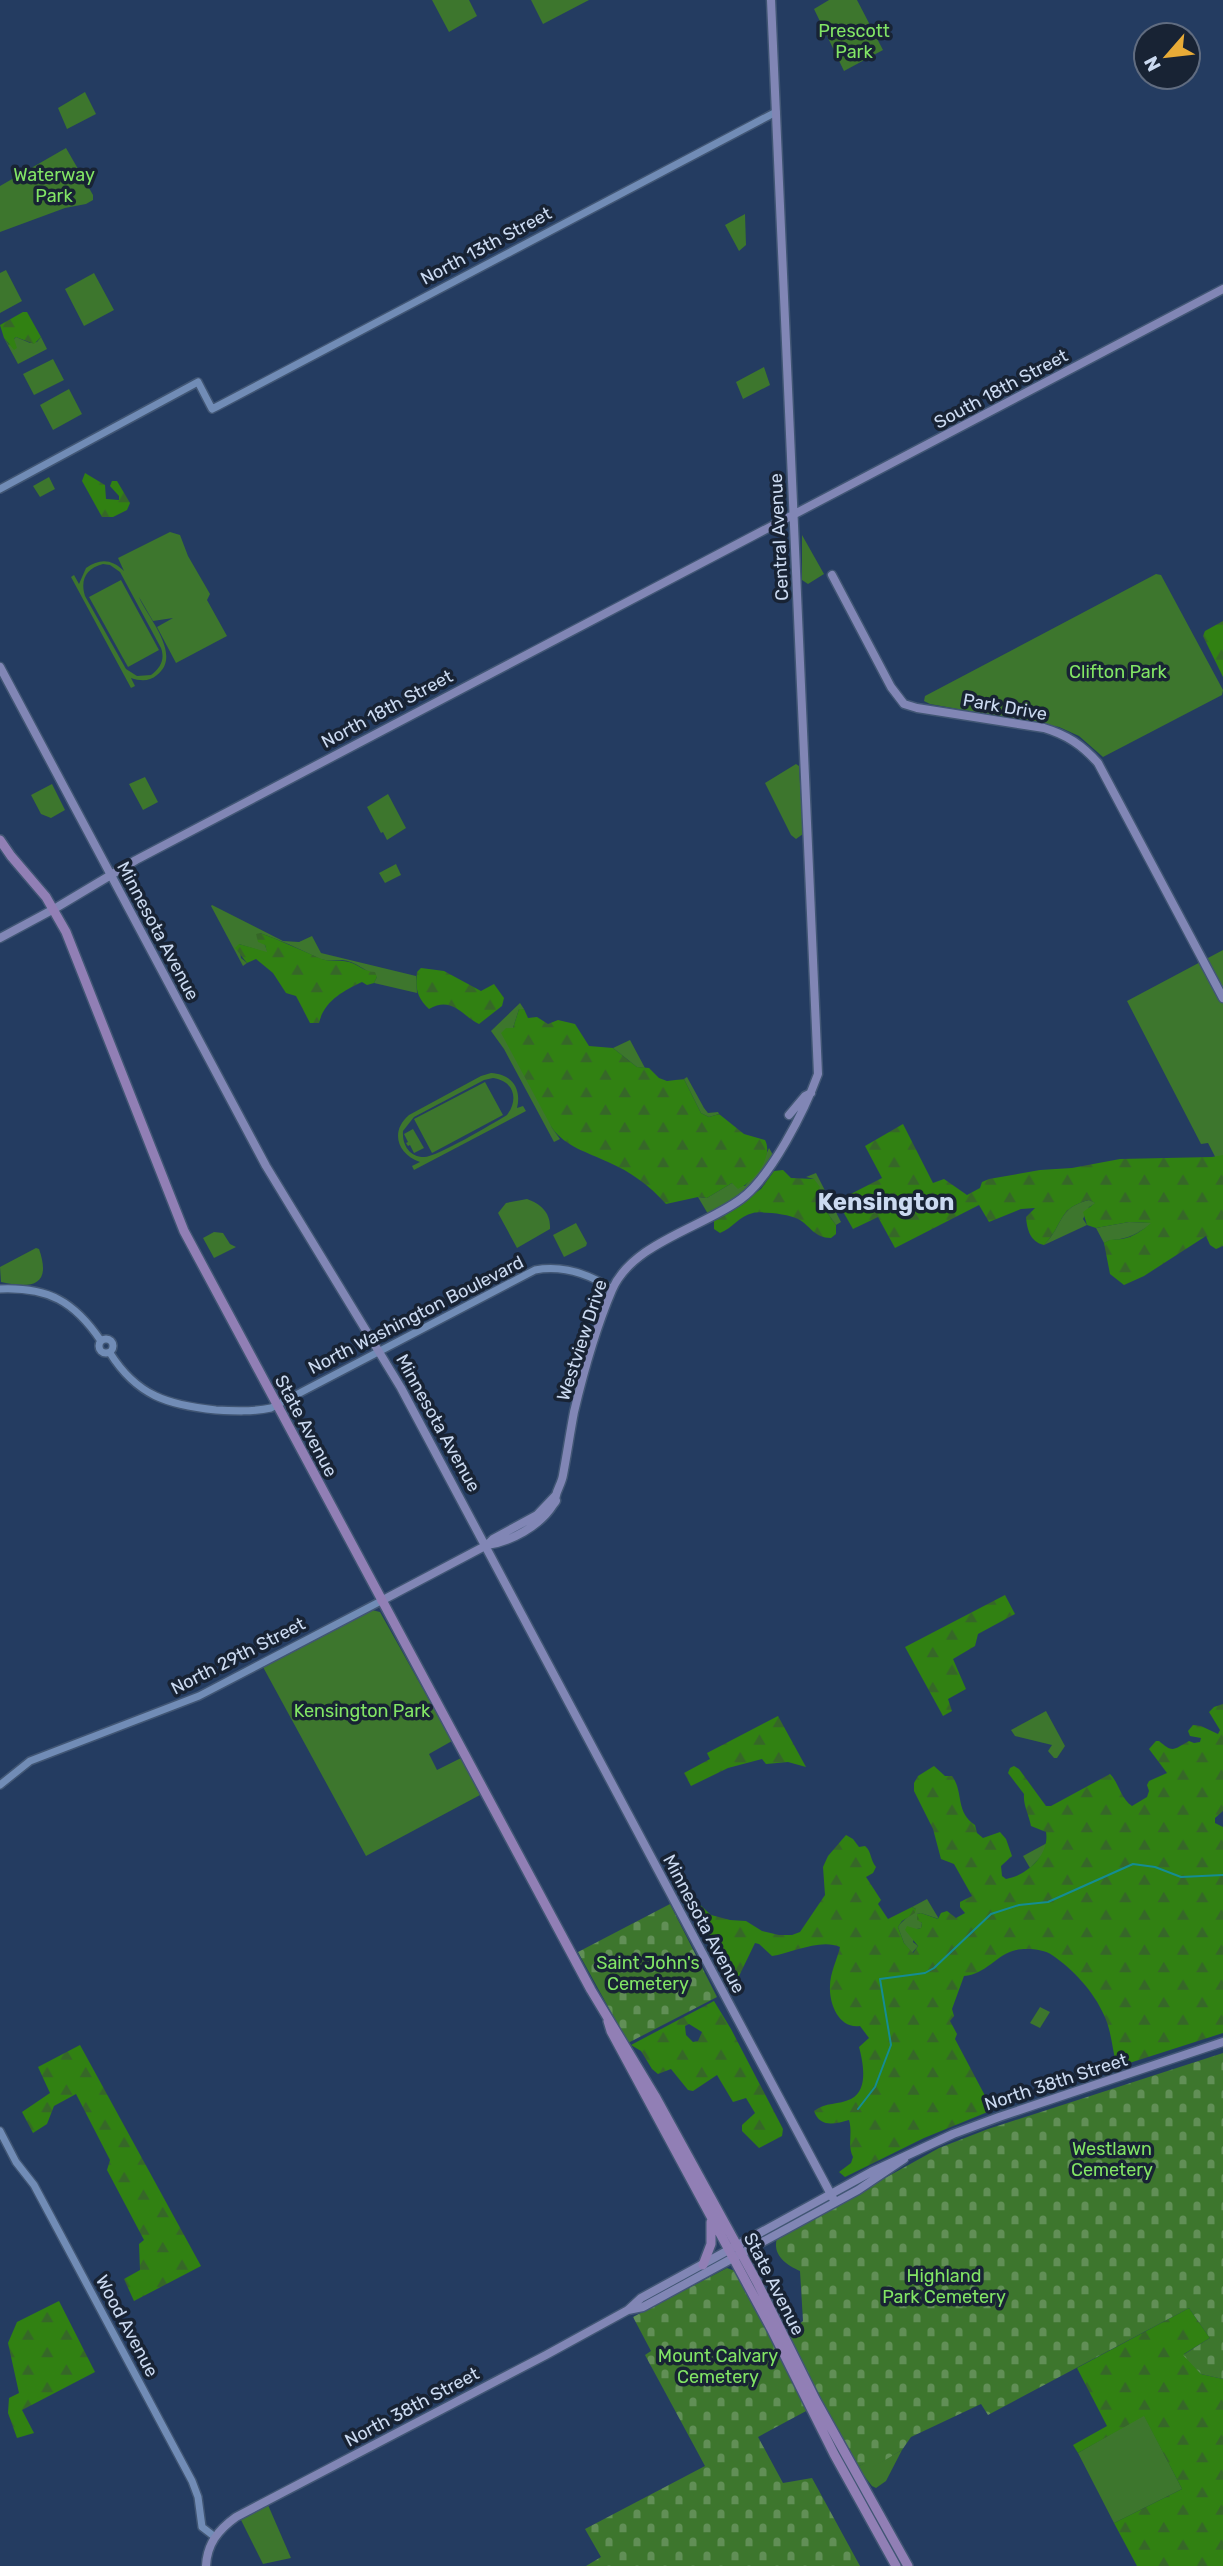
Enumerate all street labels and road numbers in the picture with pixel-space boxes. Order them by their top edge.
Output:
street label: North 13th Street [417,202,555,290]
street label: South 18th Street [930,344,1072,434]
street label: Central Avenue [765,473,793,601]
street label: North 18th Street [318,665,456,753]
street label: Park Drive [961,689,1049,725]
street label: Minnesota Avenue [112,858,204,1004]
street label: North Washington Boulevard [305,1251,527,1379]
street label: Westview Drive [552,1277,612,1403]
street label: Minnesota Avenue [391,1350,485,1496]
street label: State Avenue [270,1371,342,1481]
street label: North 29th Street [167,1613,309,1699]
street label: Minnesota Avenue [658,1851,750,1997]
street label: North 38th Street [982,2049,1130,2115]
street label: State Avenue [739,2229,809,2339]
street label: Wood Avenue [91,2271,163,2381]
street label: North 38th Street [341,2362,483,2452]

